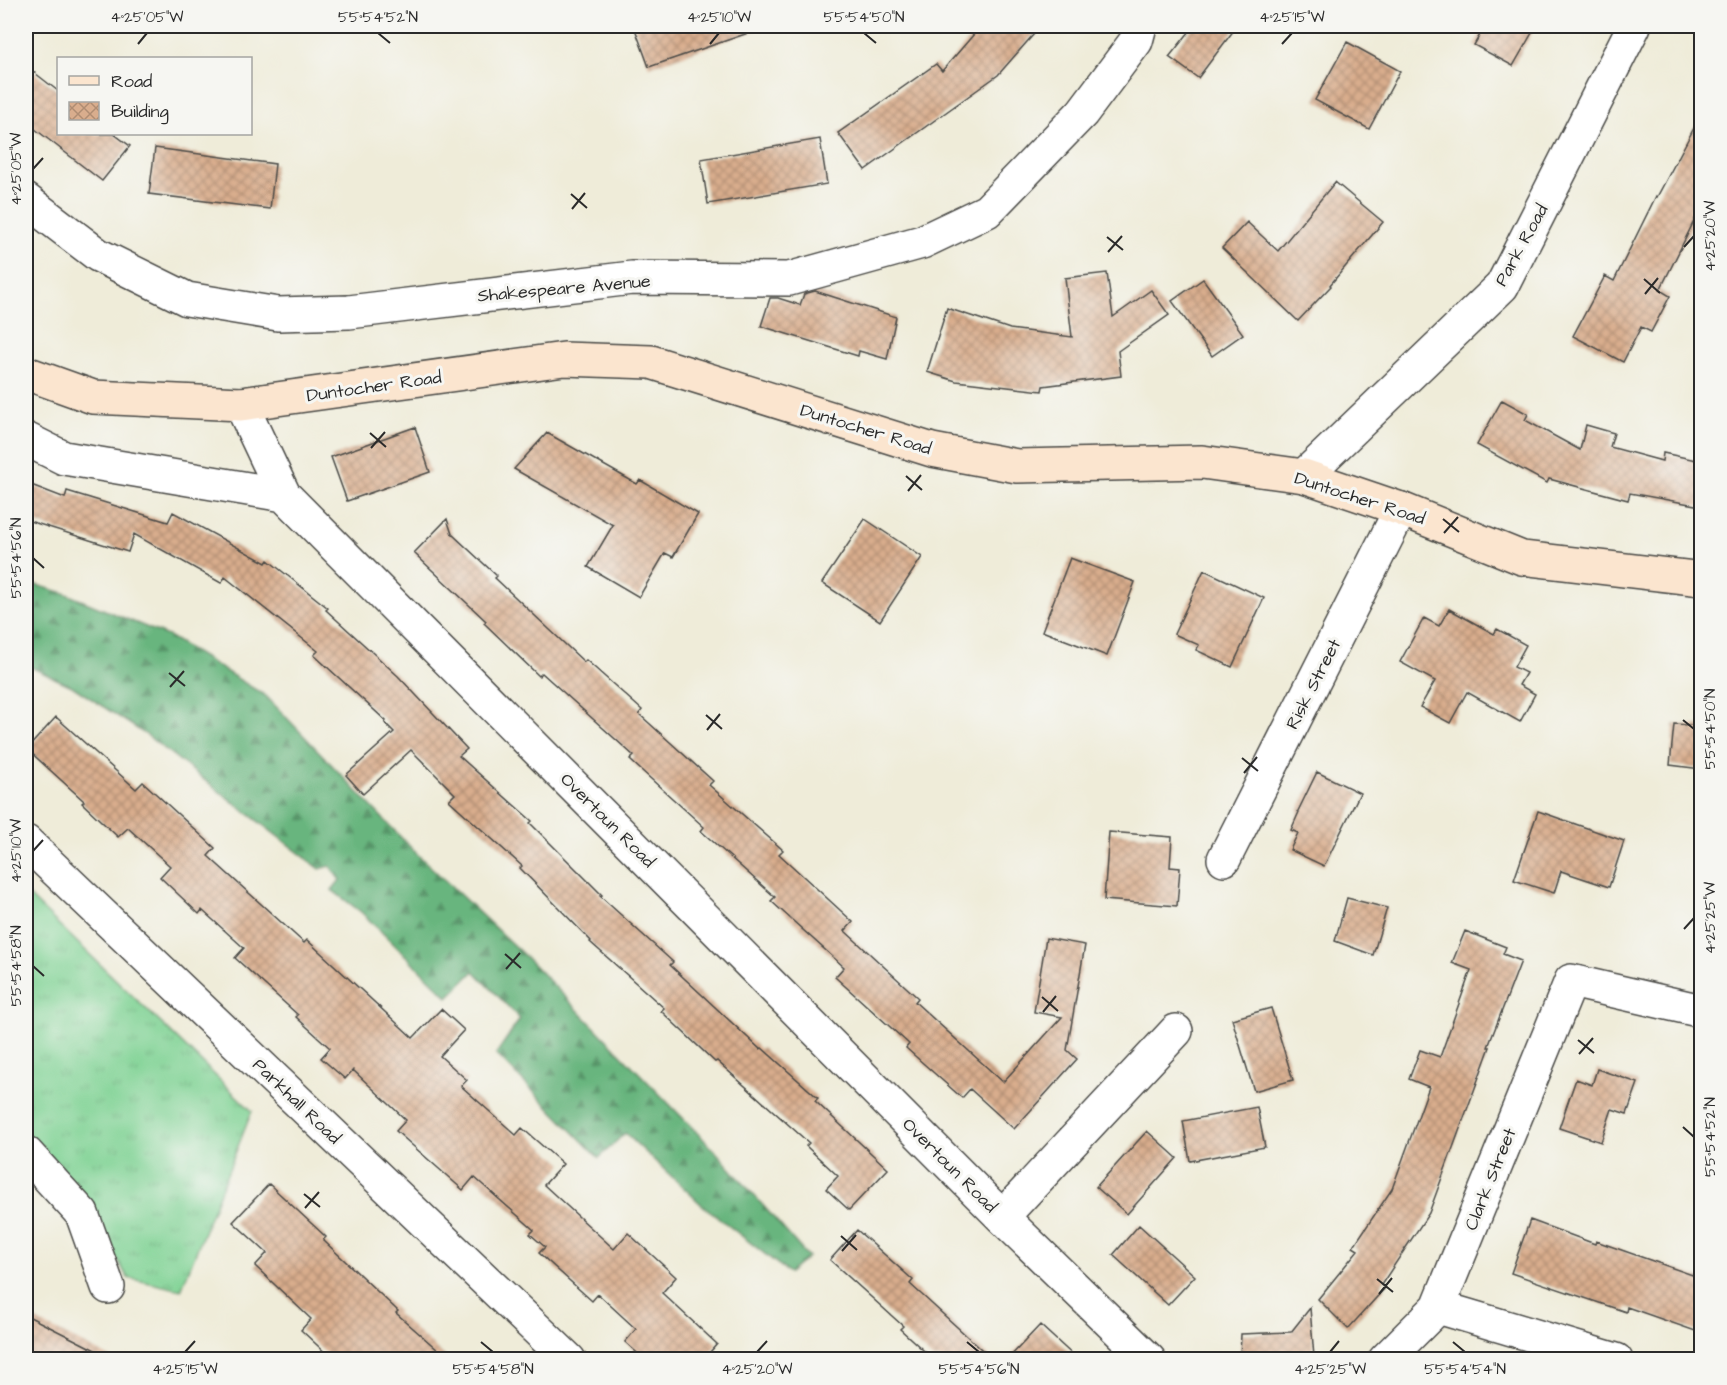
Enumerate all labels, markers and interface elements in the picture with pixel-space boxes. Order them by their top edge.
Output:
text: 4°25'05"W [111,7,183,28]
text: 55°54'52"N [338,7,418,28]
text: 4°25'10"W [687,7,751,28]
text: 55°54'50"N [824,7,904,28]
text: 4°25'15"W [1259,7,1325,28]
legend [57,57,252,135]
text: Road [111,69,152,94]
text: Building [111,99,169,125]
text: 4°25'05"W [6,133,27,205]
street label: Park Road [1489,200,1554,291]
text: 4°25'20"W [1700,201,1721,271]
street label: Shakespeare Avenue [476,268,652,309]
street label: Duntocher Road [305,365,443,408]
street label: Duntocher Road [797,398,934,461]
street label: Duntocher Road [1291,466,1428,531]
text: 55°54'56"N [6,518,27,598]
street label: Risk Street [1280,634,1347,734]
text: 55°54'50"N [1700,689,1721,769]
street label: Overtoun Road [555,767,661,873]
text: 4°25'10"W [6,819,27,883]
text: 4°25'25"W [1700,882,1721,954]
text: 55°54'58"N [6,925,27,1007]
street label: Parkhall Road [247,1053,346,1150]
text: 55°54'52"N [1700,1097,1721,1177]
street label: Overtoun Road [897,1112,1003,1218]
street label: Clark Street [1459,1124,1523,1234]
text: 4°25'15"W [152,1359,218,1380]
text: 55°54'58"N [452,1359,534,1380]
text: 4°25'20"W [722,1359,792,1380]
text: 55°54'56"N [939,1359,1019,1380]
text: 4°25'25"W [1294,1359,1366,1380]
text: 55°54'54"N [1424,1359,1506,1380]

